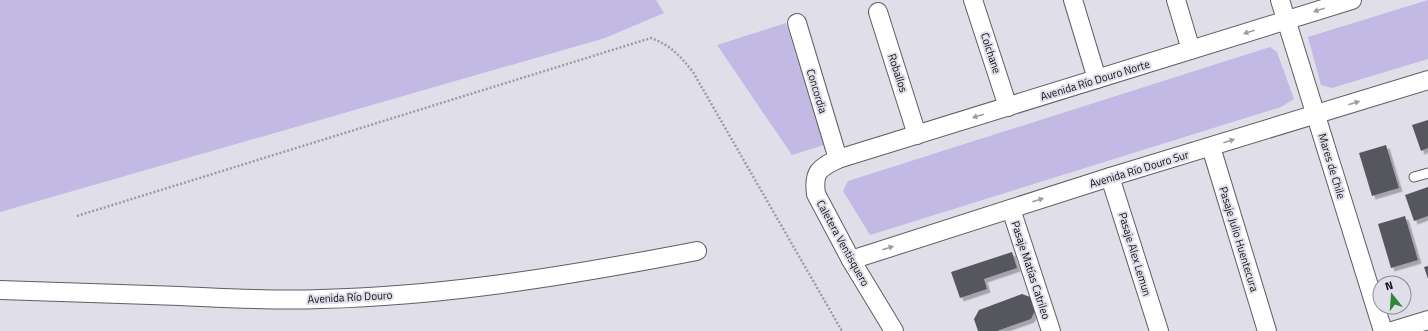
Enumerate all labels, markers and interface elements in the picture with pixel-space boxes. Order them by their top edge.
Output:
one-way arrow [1313,7,1325,13]
one-way arrow [1243,29,1255,35]
street label: Colchane [977,31,1005,76]
street label: Roballos [884,52,912,94]
street label: Avenida Río Douro Norte [1038,56,1152,104]
street label: Concordia [803,67,831,116]
one-way arrow [1348,100,1360,106]
one-way arrow [971,113,983,119]
street label: Mares de Chile [1314,131,1350,201]
one-way arrow [1224,138,1236,144]
street label: Avenida Río Douro Sur [1087,146,1191,192]
street label: Pasaje Julio Huentecura [1215,184,1263,294]
street label: Caletera Ventisquero [813,197,873,289]
one-way arrow [1033,197,1045,203]
street label: Pasaje Alex Lemun [1115,210,1155,298]
street label: Pasaje Matías Catrileo [1008,219,1055,321]
one-way arrow [882,245,894,251]
north arrow [1372,275,1412,315]
text: N [1383,277,1395,294]
street label: Avenida Río Douro [307,287,393,307]

